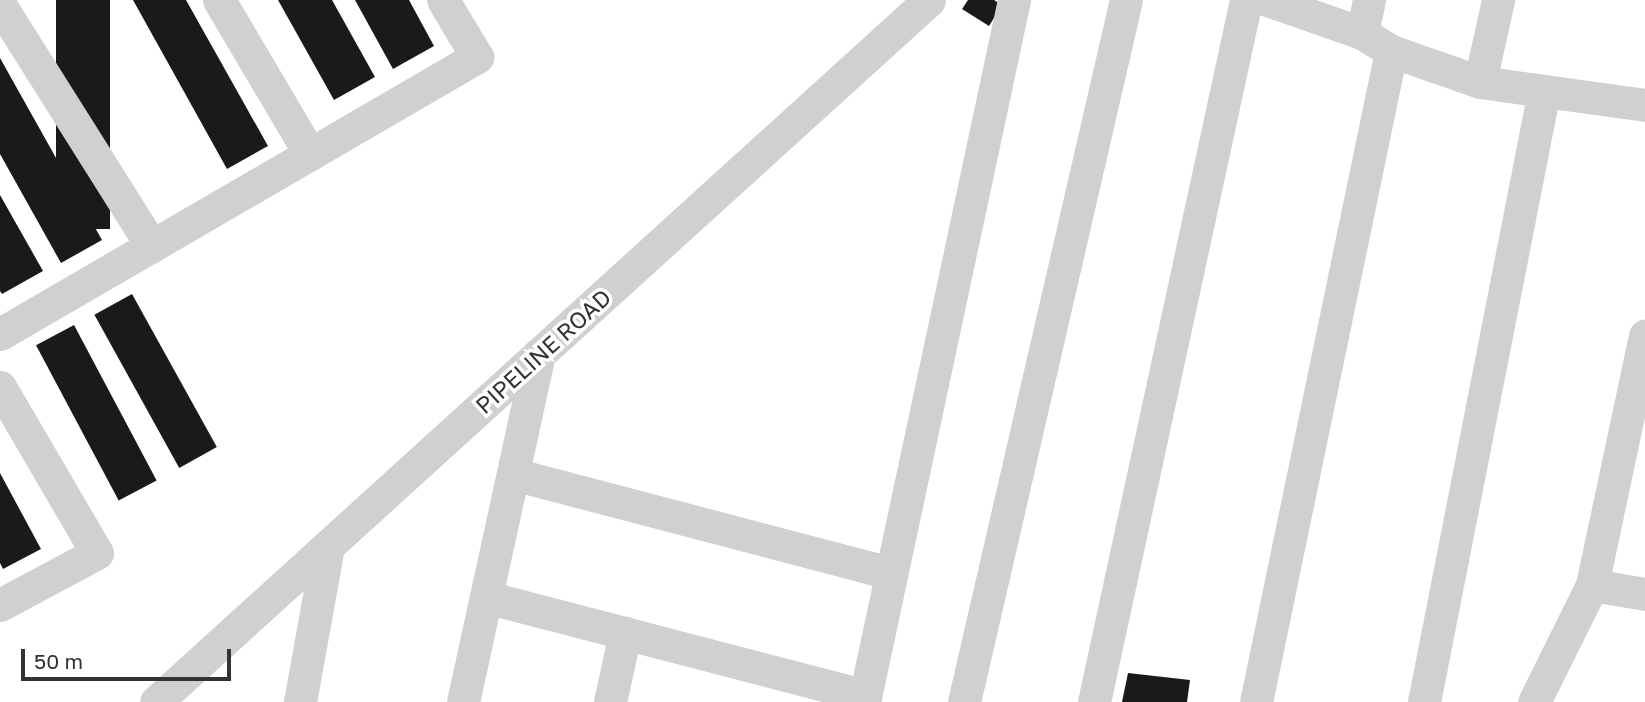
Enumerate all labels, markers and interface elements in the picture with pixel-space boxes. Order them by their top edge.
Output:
street label: PIPELINE ROAD [470,283,616,419]
scale bar [24,636,234,680]
text: 50 m [34,648,83,674]

